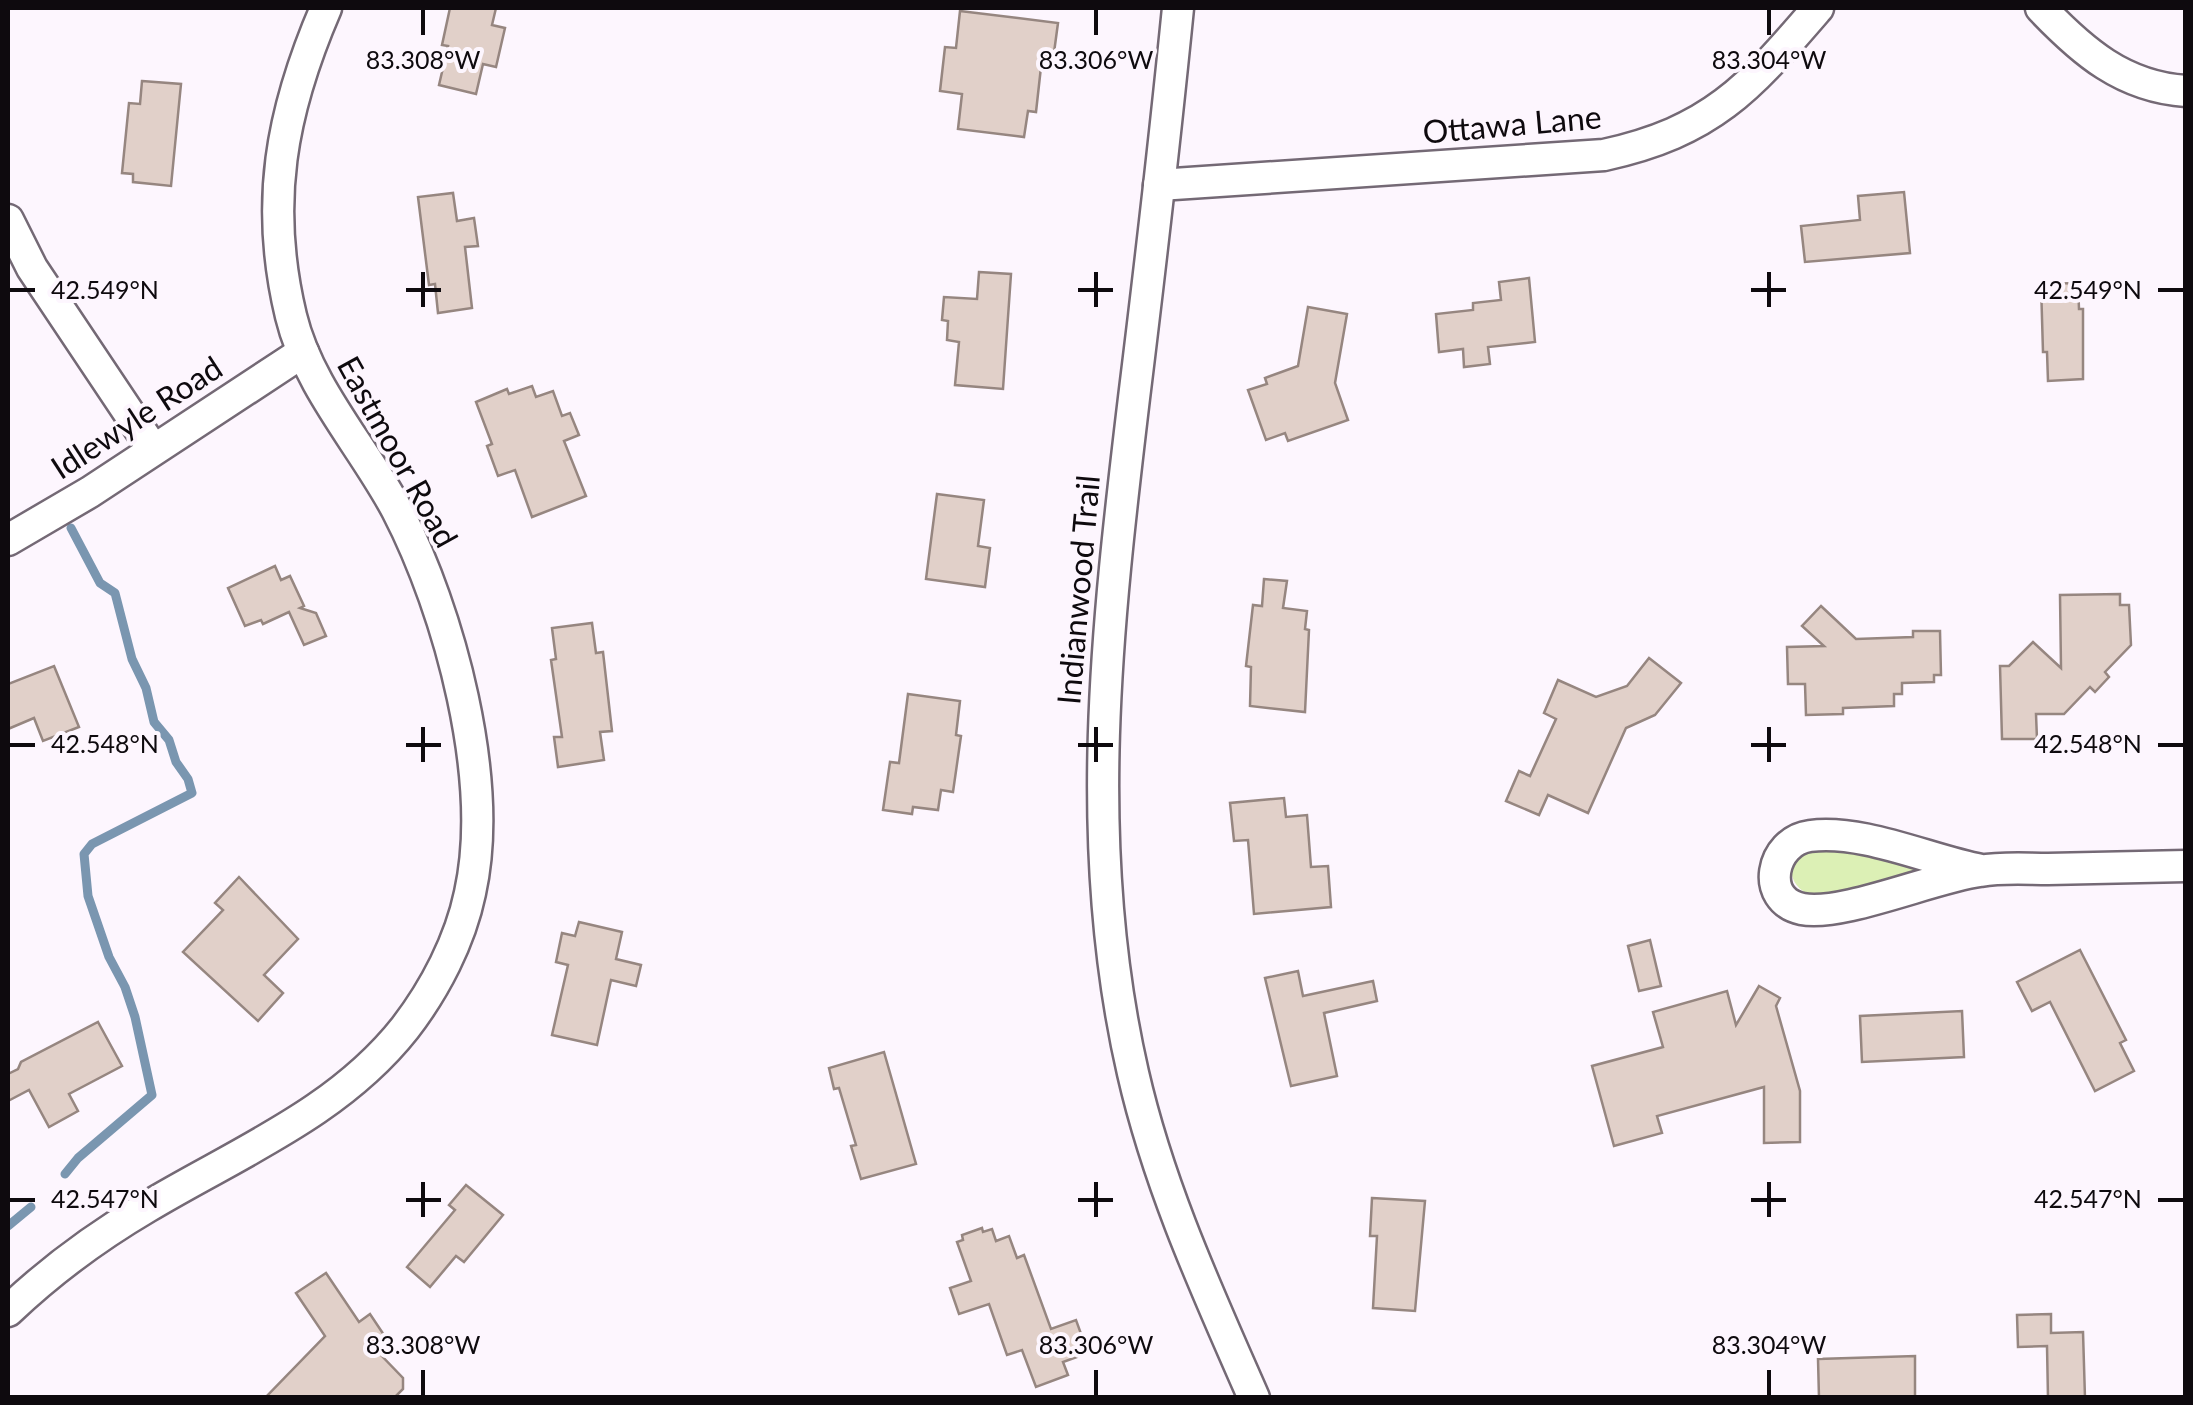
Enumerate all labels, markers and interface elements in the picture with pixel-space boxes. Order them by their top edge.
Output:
text: 83.308°W [366,44,480,74]
text: 83.306°W [1039,44,1153,74]
text: 83.304°W [1712,44,1826,74]
street label: Ottawa Lane [1421,96,1603,151]
text: 42.549°N [51,274,159,304]
text: 42.549°N [2034,274,2142,304]
street label: Idlewyle Road [43,347,229,486]
street label: Eastmoor Road [330,349,467,554]
street label: Indianwood Trail [1048,474,1107,706]
text: 42.548°N [51,728,159,758]
text: 42.548°N [2034,728,2142,758]
text: 42.547°N [51,1183,159,1213]
text: 42.547°N [2034,1183,2142,1213]
text: 83.308°W [366,1329,480,1359]
text: 83.306°W [1039,1329,1153,1359]
text: 83.304°W [1712,1329,1826,1359]

